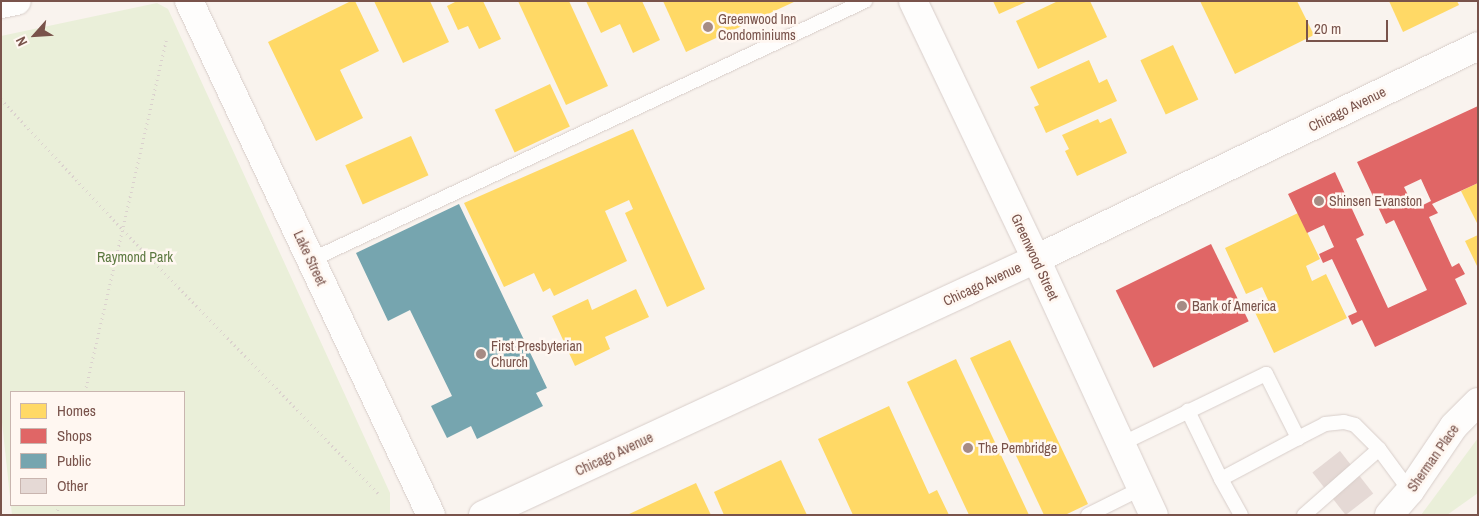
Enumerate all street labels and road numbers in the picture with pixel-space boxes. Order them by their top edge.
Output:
street label: Chicago Avenue [1305,83,1389,135]
street label: Greenwood Street [1008,211,1062,303]
street label: Lake Street [290,228,330,288]
street label: Chicago Avenue [940,258,1024,310]
street label: Sherman Place [1404,421,1462,495]
street label: Chicago Avenue [572,428,656,480]

